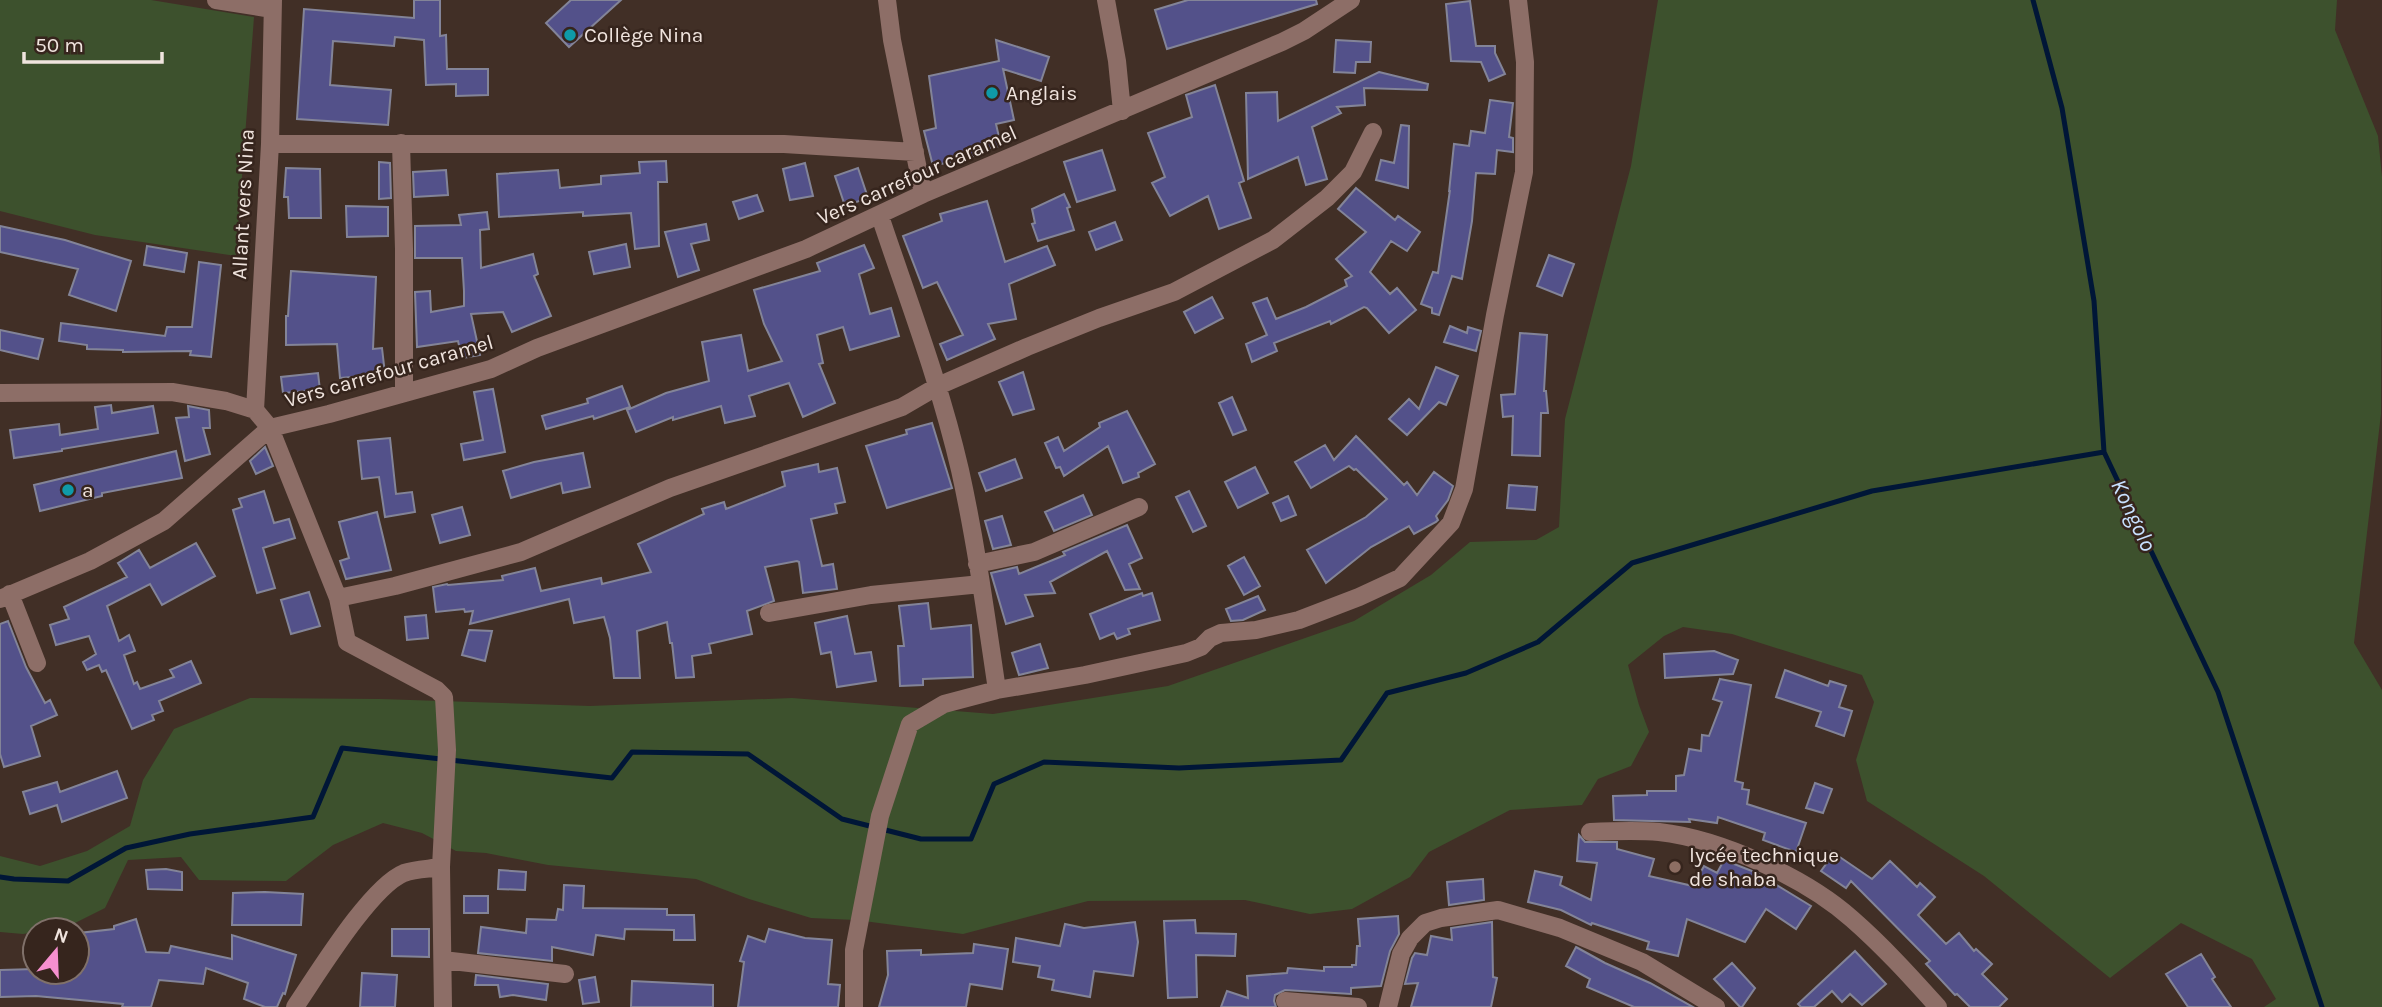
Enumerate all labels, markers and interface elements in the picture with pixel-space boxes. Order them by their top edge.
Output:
scale bar [24,21,163,65]
place label: Collège Nina [584,23,703,47]
marker: Collège Nina [562,27,578,43]
text: 50 m [35,33,84,57]
place label: Anglais [1006,81,1077,105]
marker: Anglais [984,85,1000,101]
street label: Vers carrefour caramel [814,120,1020,230]
street label: Allant vers Nina [227,128,259,280]
street label: Vers carrefour caramel [282,330,496,412]
water label: Kongolo [2105,475,2162,556]
place label: a [82,478,94,502]
marker: a [60,482,76,498]
place label: lycée technique de shaba [1689,843,1839,891]
marker: lycée technique de shaba [1667,859,1683,875]
north arrow [21,916,91,986]
text: N [51,923,71,948]

